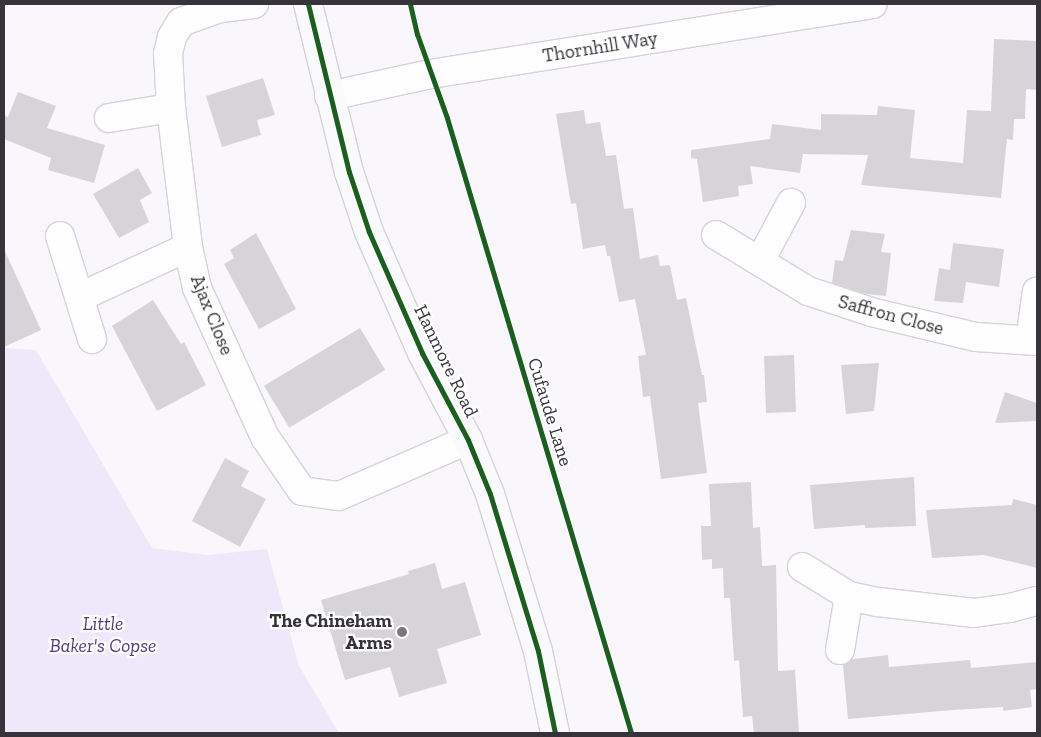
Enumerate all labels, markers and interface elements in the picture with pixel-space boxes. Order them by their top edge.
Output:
street label: Thornhill Way [541,27,659,67]
street label: Ajax Close [186,272,238,358]
street label: Saffron Close [836,290,946,340]
street label: Hanmore Road [409,301,483,421]
street label: Cufaude Lane [523,355,577,469]
place label: The Chineham Arms [269,610,392,654]
park label: Little Baker's Copse [50,613,156,657]
marker: The Chineham Arms [396,626,408,638]

